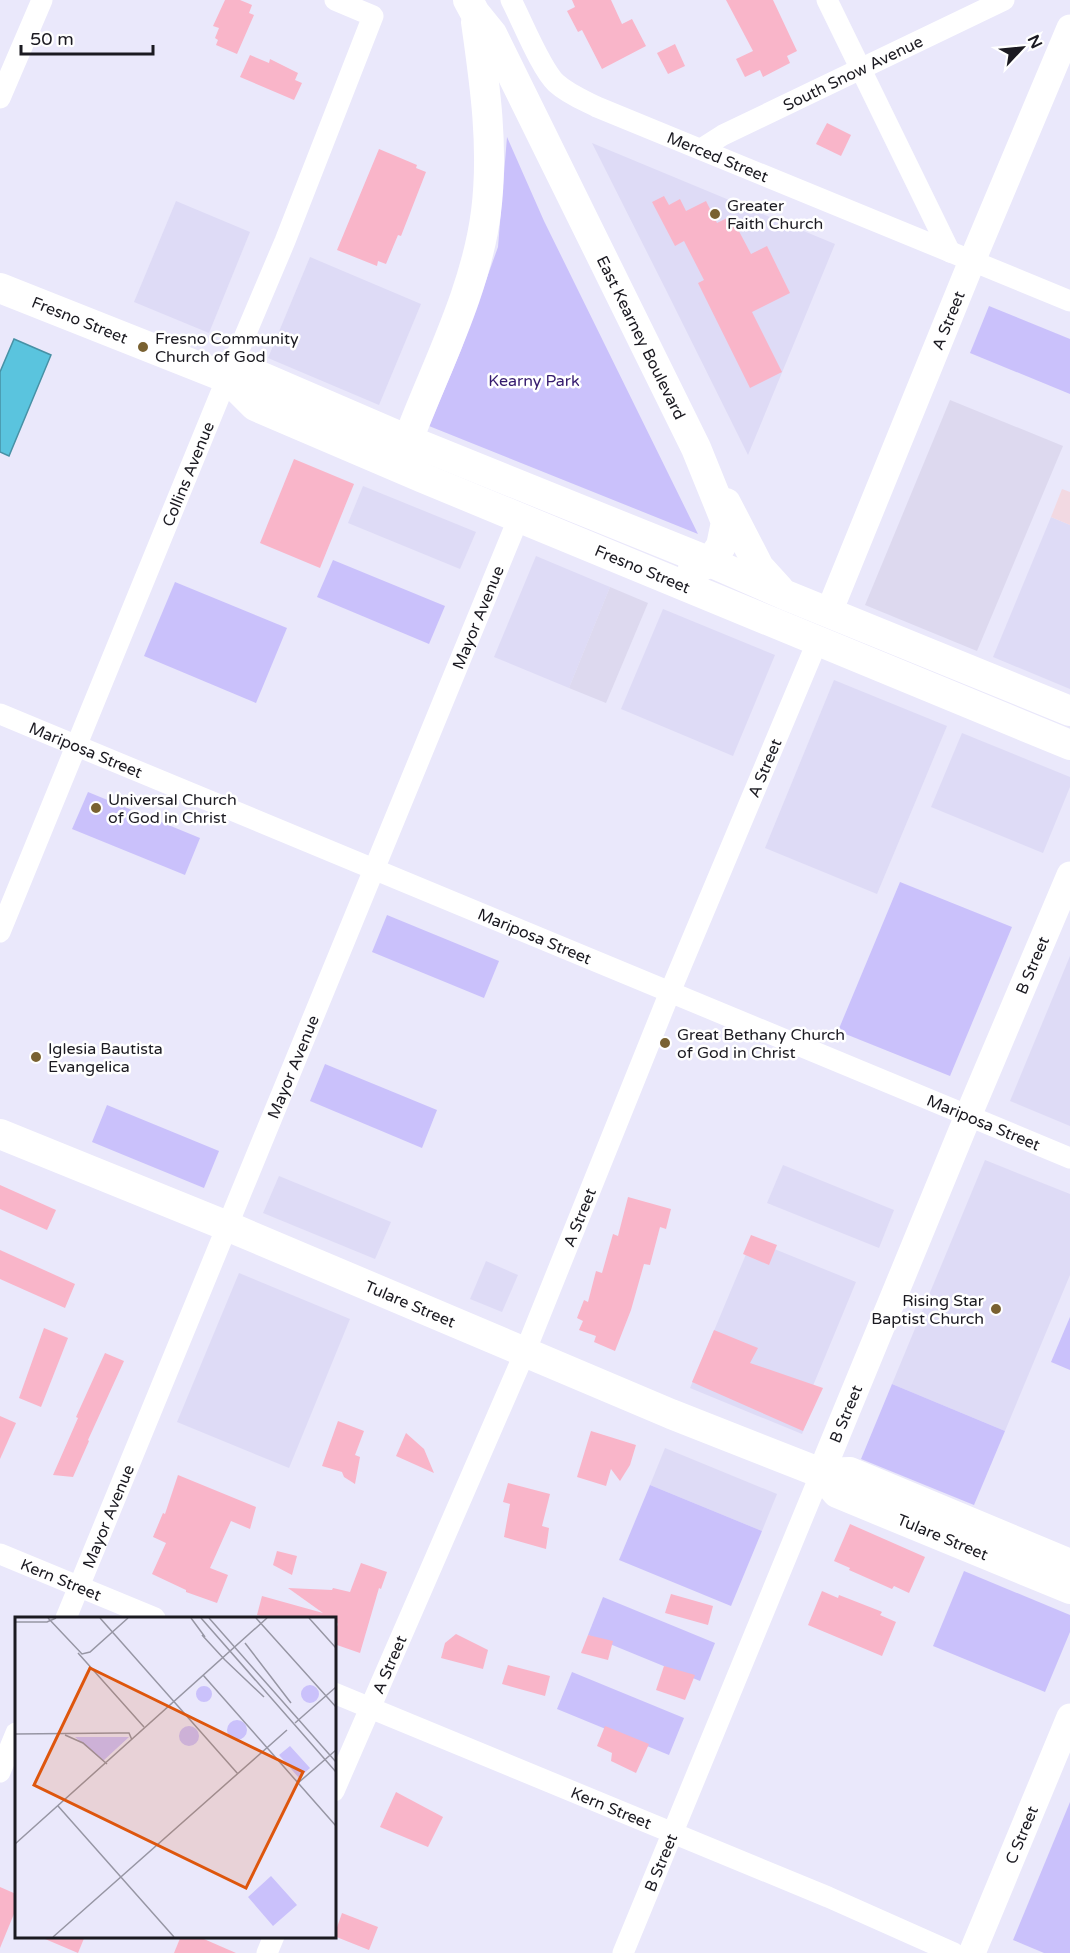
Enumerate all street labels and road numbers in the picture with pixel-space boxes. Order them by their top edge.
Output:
street label: South Snow Avenue [780,32,926,116]
street label: Merced Street [664,128,771,187]
street label: East Kearney Boulevard [592,253,689,423]
street label: A Street [928,288,970,353]
street label: Fresno Street [29,293,130,349]
street label: Collins Avenue [158,419,219,530]
street label: Fresno Street [592,541,693,598]
street label: Mayor Avenue [448,563,509,673]
street label: Mariposa Street [26,718,145,783]
street label: A Street [744,736,786,801]
street label: Mariposa Street [475,904,594,969]
street label: B Street [1012,933,1054,997]
street label: Mayor Avenue [263,1012,324,1122]
street label: Mariposa Street [924,1091,1043,1156]
street label: A Street [559,1185,601,1250]
street label: Tulare Street [362,1277,458,1333]
street label: B Street [825,1382,867,1446]
street label: Mayor Avenue [79,1462,139,1571]
street label: Tulare Street [894,1510,991,1565]
street label: Kern Street [17,1555,104,1606]
street label: A Street [368,1632,411,1697]
street label: Kern Street [568,1783,654,1834]
street label: C Street [1001,1803,1043,1867]
street label: B Street [640,1831,682,1895]

